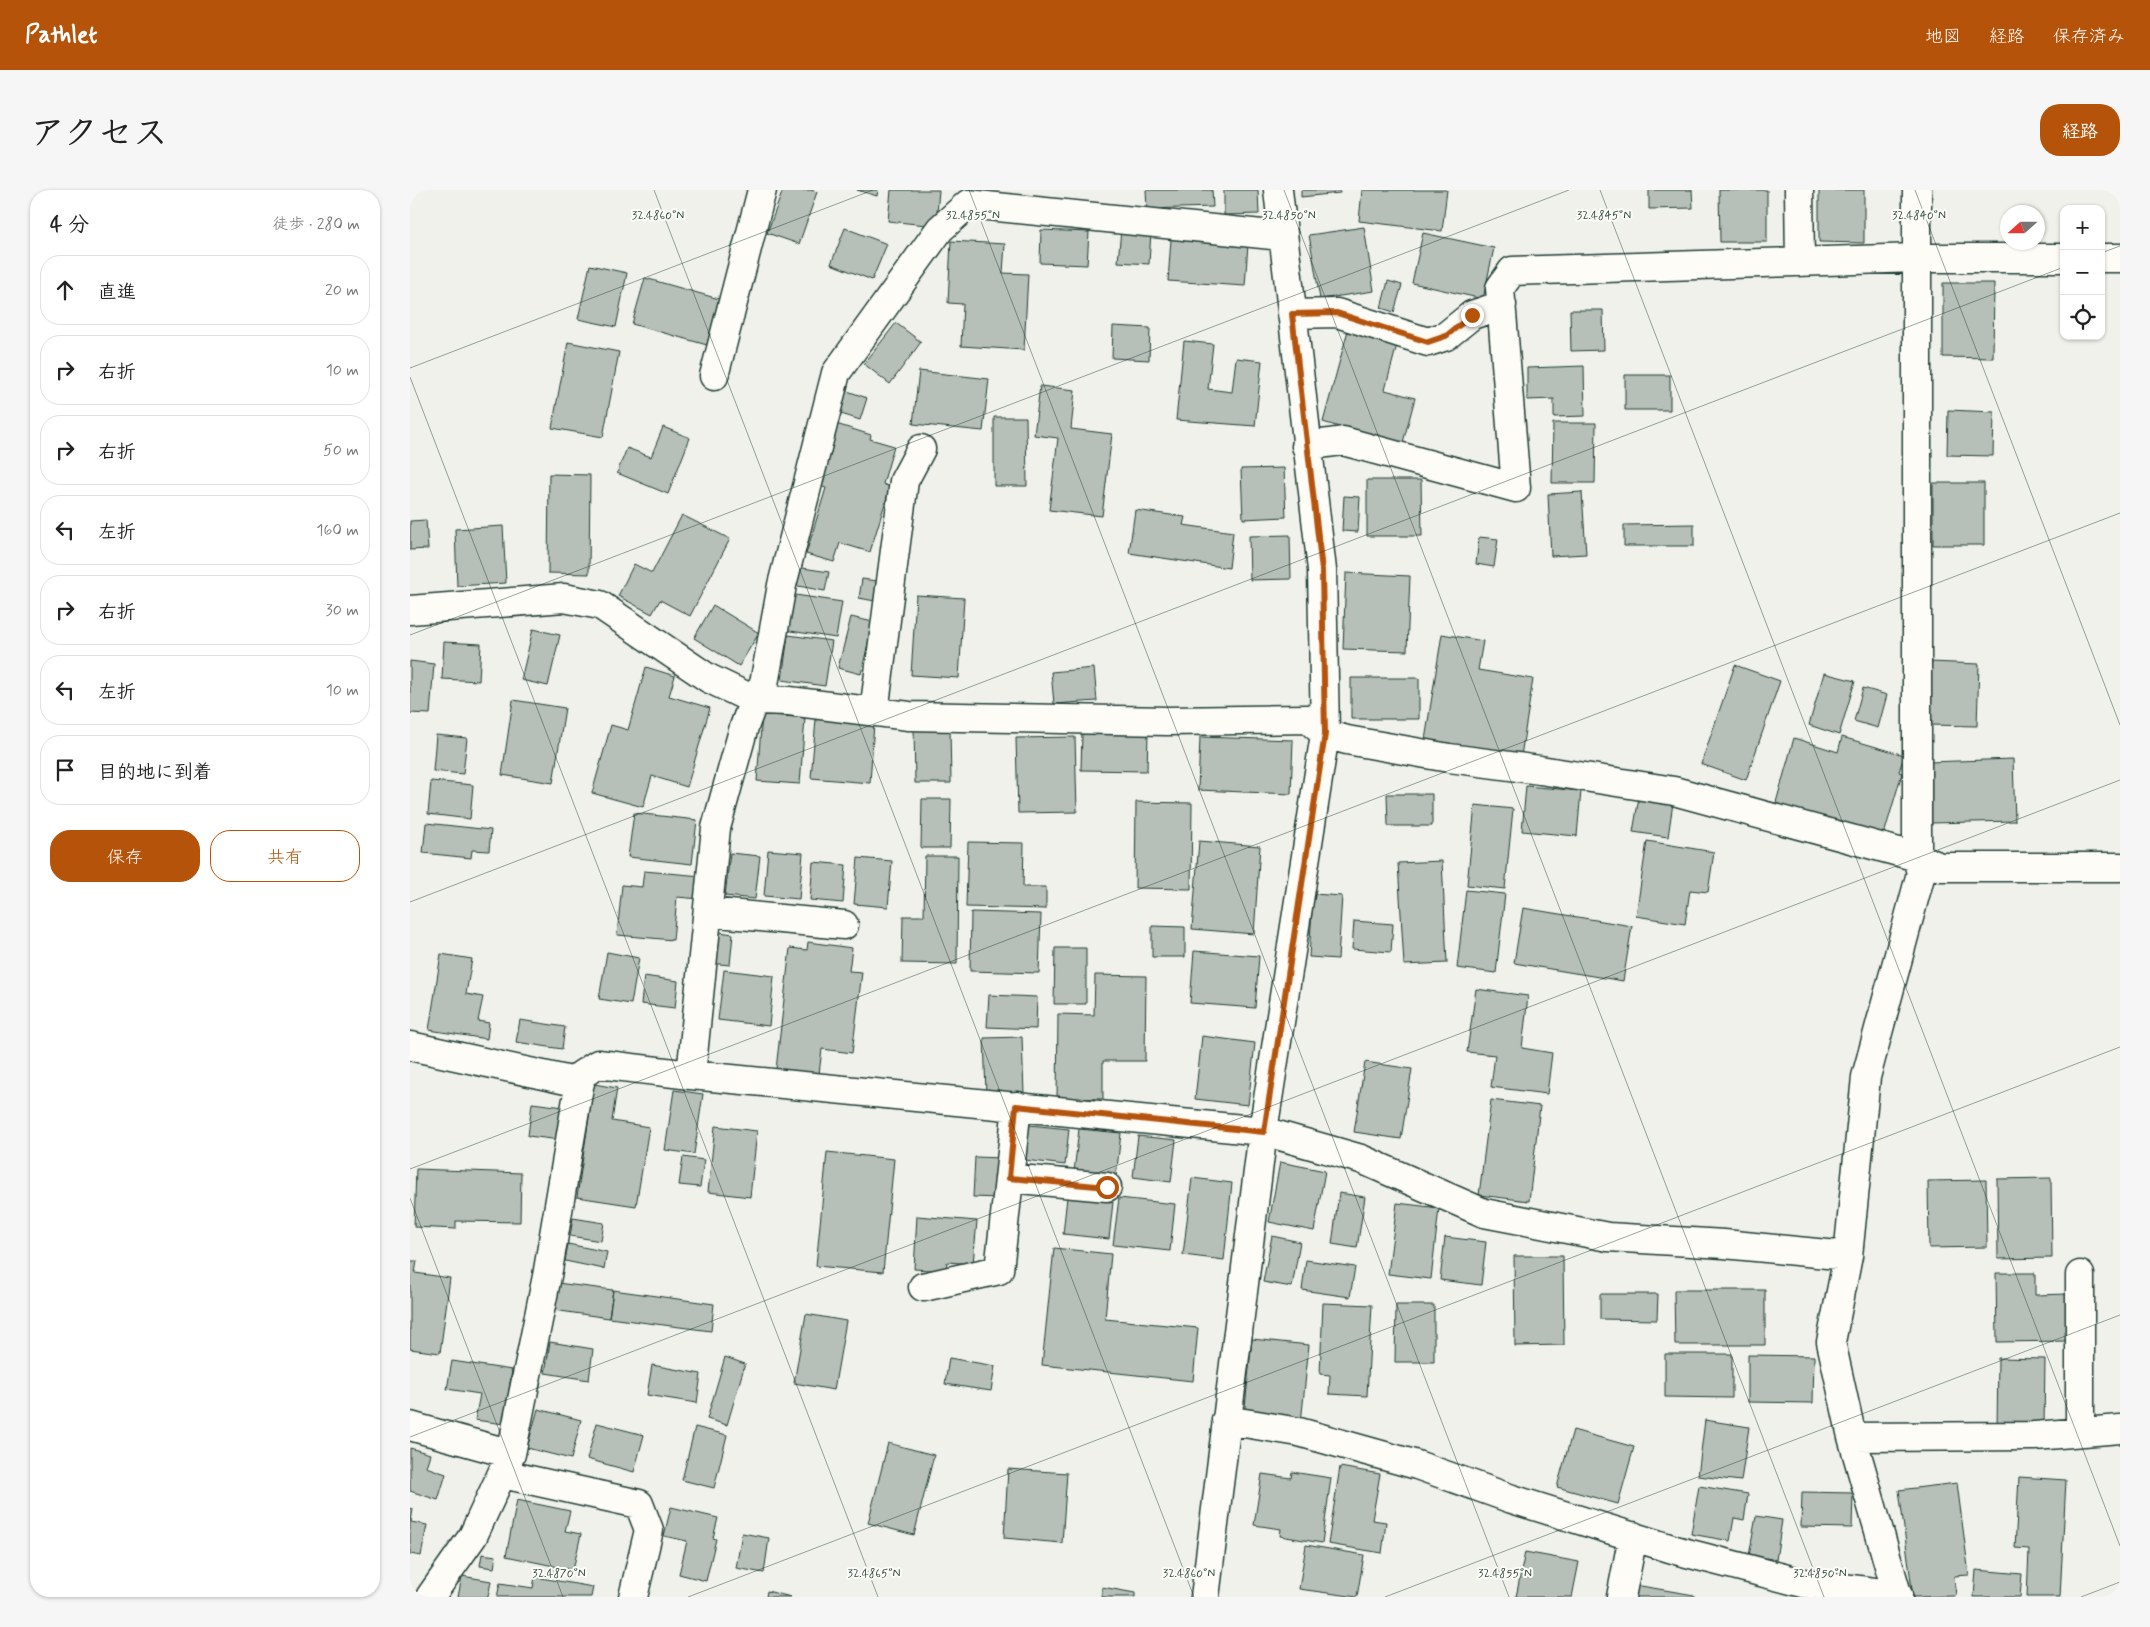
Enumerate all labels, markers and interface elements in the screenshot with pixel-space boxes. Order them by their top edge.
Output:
text: Pathlet [25,20,97,51]
text: 地図 [1925,25,1961,49]
text: 経路 [1989,25,2025,49]
text: 保存済み [2053,25,2125,49]
button: 経路 [2040,104,2120,156]
text: アクセス [30,111,168,157]
north arrow [2000,205,2045,250]
map controls [2060,205,2105,340]
button: + [2060,205,2105,250]
text: 32.4860°N [632,208,684,224]
text: 32.4855°N [946,208,1000,224]
text: 32.4850°N [1262,208,1316,224]
text: 32.4845°N [1577,208,1631,224]
text: 32.4840°N [1892,208,1946,224]
text: 4 分 [50,211,89,239]
text: 徒歩 · 280 m [272,214,360,235]
button: − [2060,250,2105,295]
icon: ahead [51,276,79,304]
text: 直進 [98,280,136,305]
text: 20 m [325,280,359,301]
button: locate [2060,295,2105,340]
route end [1461,304,1484,327]
icon: right [51,356,79,384]
text: 右折 [98,360,136,385]
text: 10 m [326,360,359,381]
icon: right [51,436,79,464]
text: 右折 [98,440,136,465]
text: 50 m [323,440,359,461]
icon: left [51,516,79,544]
text: 左折 [98,520,136,545]
text: 160 m [316,520,359,541]
icon: right [51,596,79,624]
text: 右折 [98,600,136,625]
text: 30 m [326,600,359,621]
icon: left [51,676,79,704]
text: 左折 [98,680,136,705]
text: 10 m [326,680,359,701]
icon: arrive [51,756,79,784]
text: 目的地に到着 [98,760,212,785]
button: 保存 [50,830,200,882]
button: 共有 [210,830,360,882]
route start [1096,1176,1119,1199]
text: 32.4870°N [532,1566,586,1582]
text: 32.4865°N [847,1566,901,1582]
text: 32.4860°N [1163,1566,1215,1582]
text: 32.4855°N [1478,1566,1532,1582]
text: 32.4850°N [1793,1566,1847,1582]

